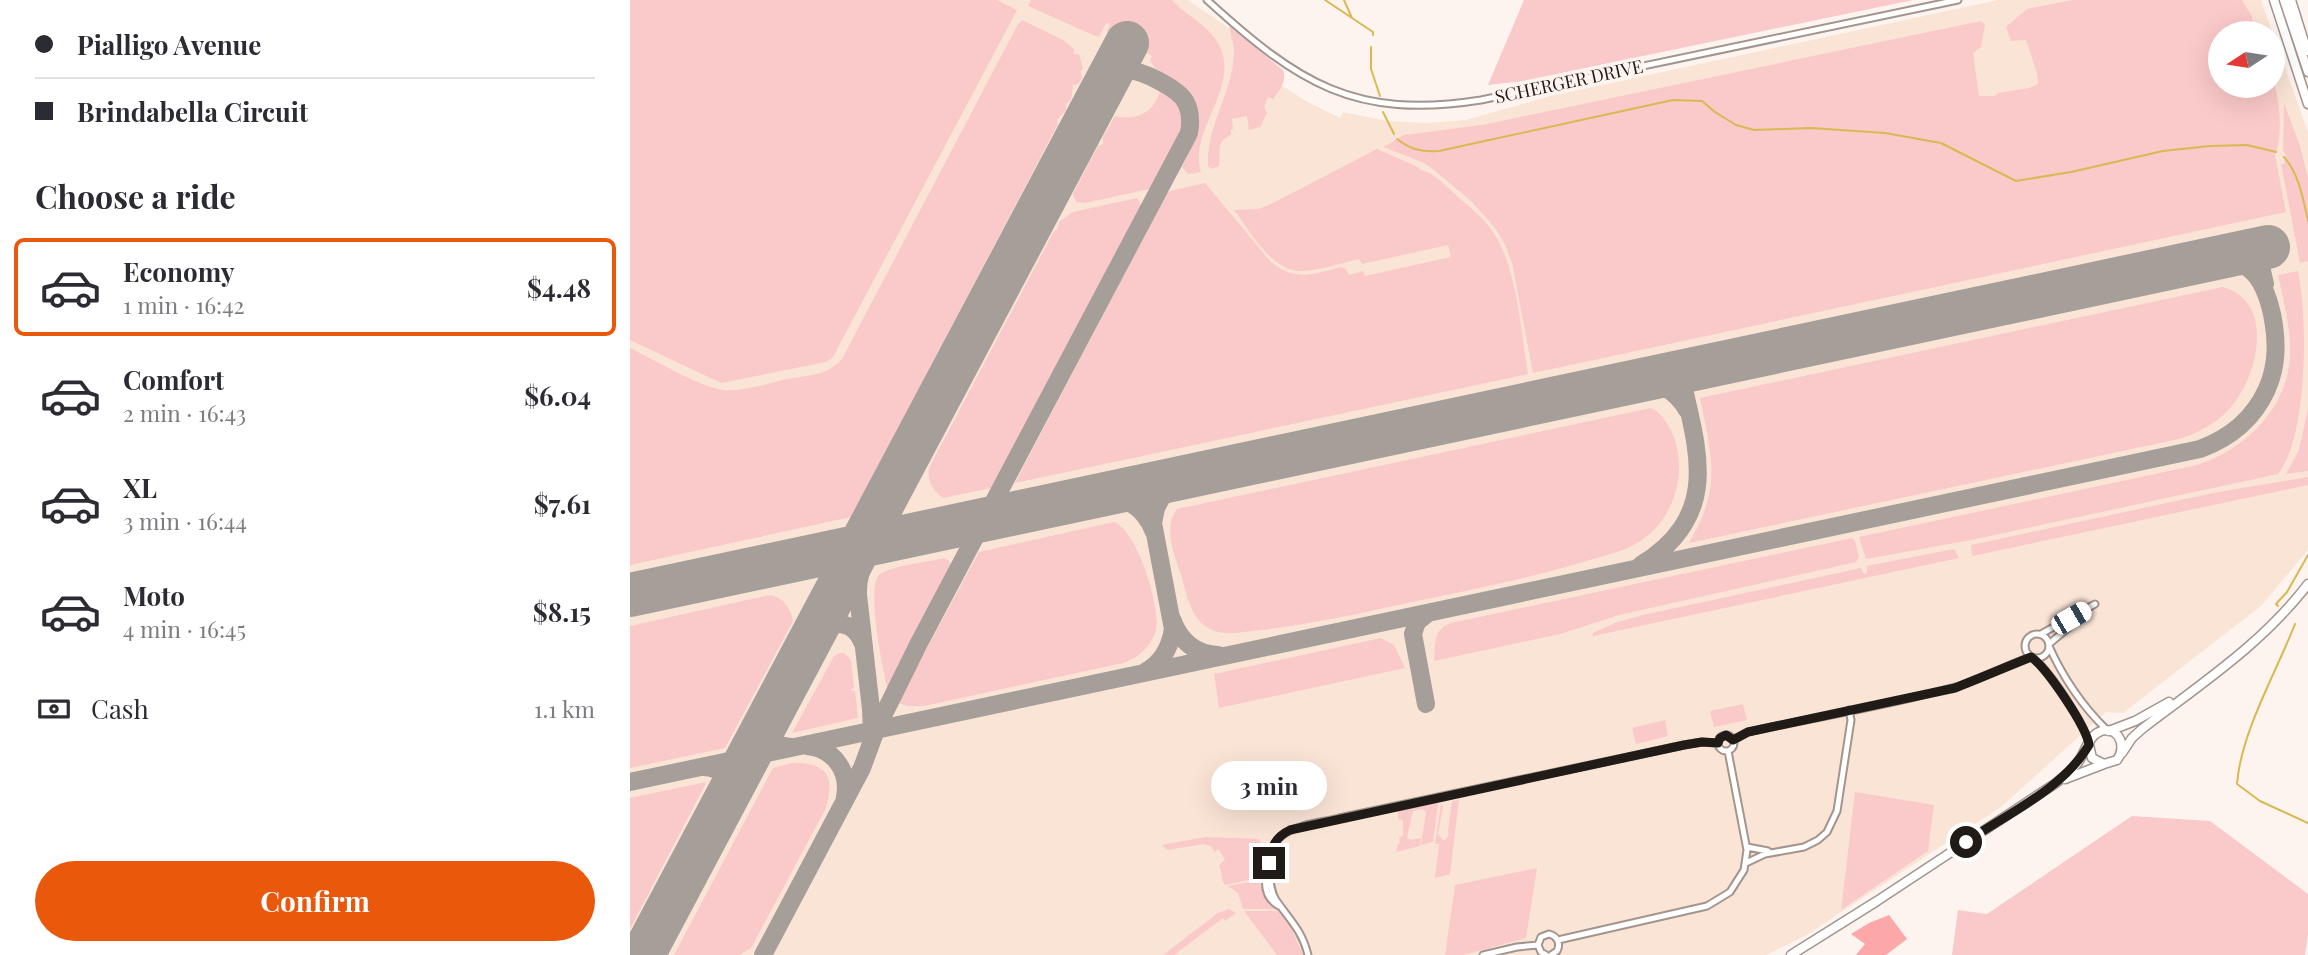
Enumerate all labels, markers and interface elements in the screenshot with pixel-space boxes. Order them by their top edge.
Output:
north arrow [2208,21,2286,98]
map controls [2208,21,2285,98]
text: Pialligo Avenue [77,27,261,62]
street label: SCHERGER DRIVE [1493,54,1645,108]
text: Brindabella Circuit [77,94,308,129]
text: Choose a ride [35,174,236,217]
text: Economy [123,254,234,289]
icon: car [39,256,102,319]
text: $4.48 [527,270,591,305]
text: 1 min · 16:42 [123,289,245,320]
text: Comfort [123,362,224,397]
icon: car [39,364,102,427]
text: $6.04 [524,378,591,413]
text: 2 min · 16:43 [123,397,246,428]
text: XL [123,470,157,505]
icon: car [39,472,102,535]
text: $7.61 [534,486,591,521]
text: 3 min · 16:44 [123,505,247,536]
text: Moto [123,578,185,613]
icon: car [39,580,102,643]
text: $8.15 [533,594,591,629]
car [2048,598,2095,638]
text: 4 min · 16:45 [123,613,246,644]
icon: cash [35,690,73,728]
text: Cash [91,691,149,726]
text: 1.1 km [534,693,595,724]
callout: 3 min [1211,762,1327,810]
text: 3 min [1240,770,1298,801]
route start [1950,826,1982,858]
route end [1253,847,1285,879]
button: Confirm [35,861,595,941]

